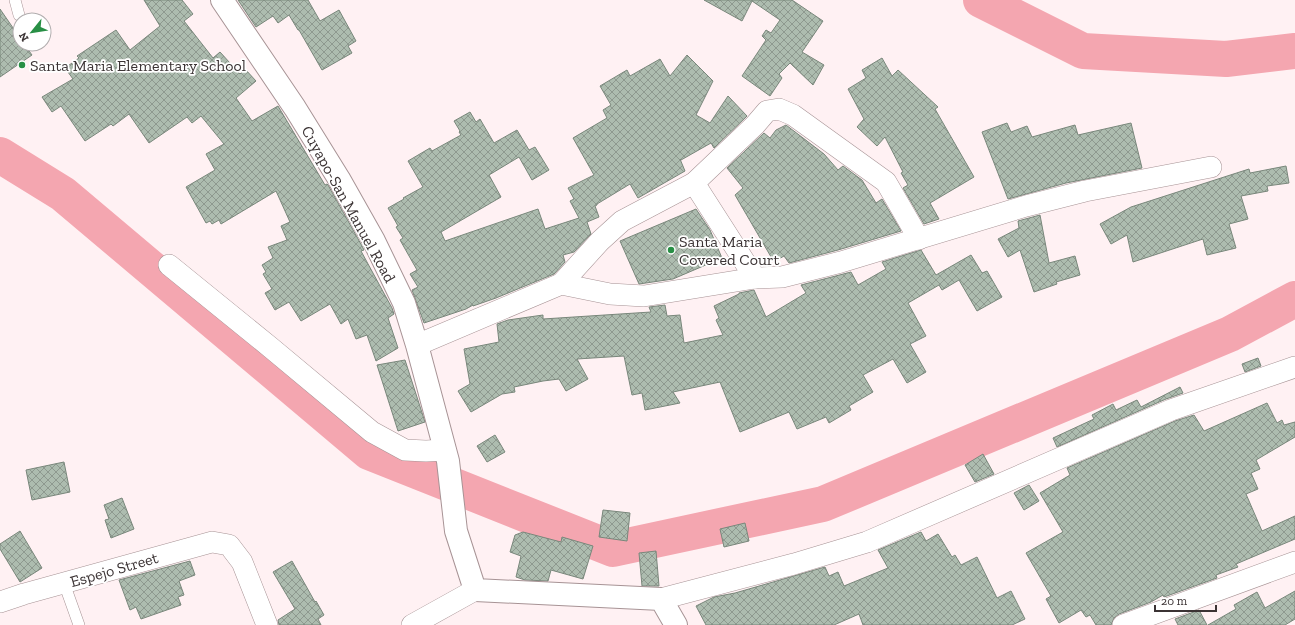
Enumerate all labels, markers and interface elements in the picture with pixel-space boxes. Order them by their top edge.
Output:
north arrow [12,12,52,52]
text: N [16,29,31,44]
place label: Santa Maria Elementary School [30,56,246,75]
marker: Santa Maria Elementary School [17,60,27,70]
street label: Cuyapo-San Manuel Road [298,123,400,286]
place label: Santa Maria Covered Court [679,232,780,269]
marker: Santa Maria Covered Court [666,245,676,255]
street label: Espejo Street [68,548,160,591]
scale bar [1155,587,1216,613]
text: 20 m [1161,594,1188,608]

